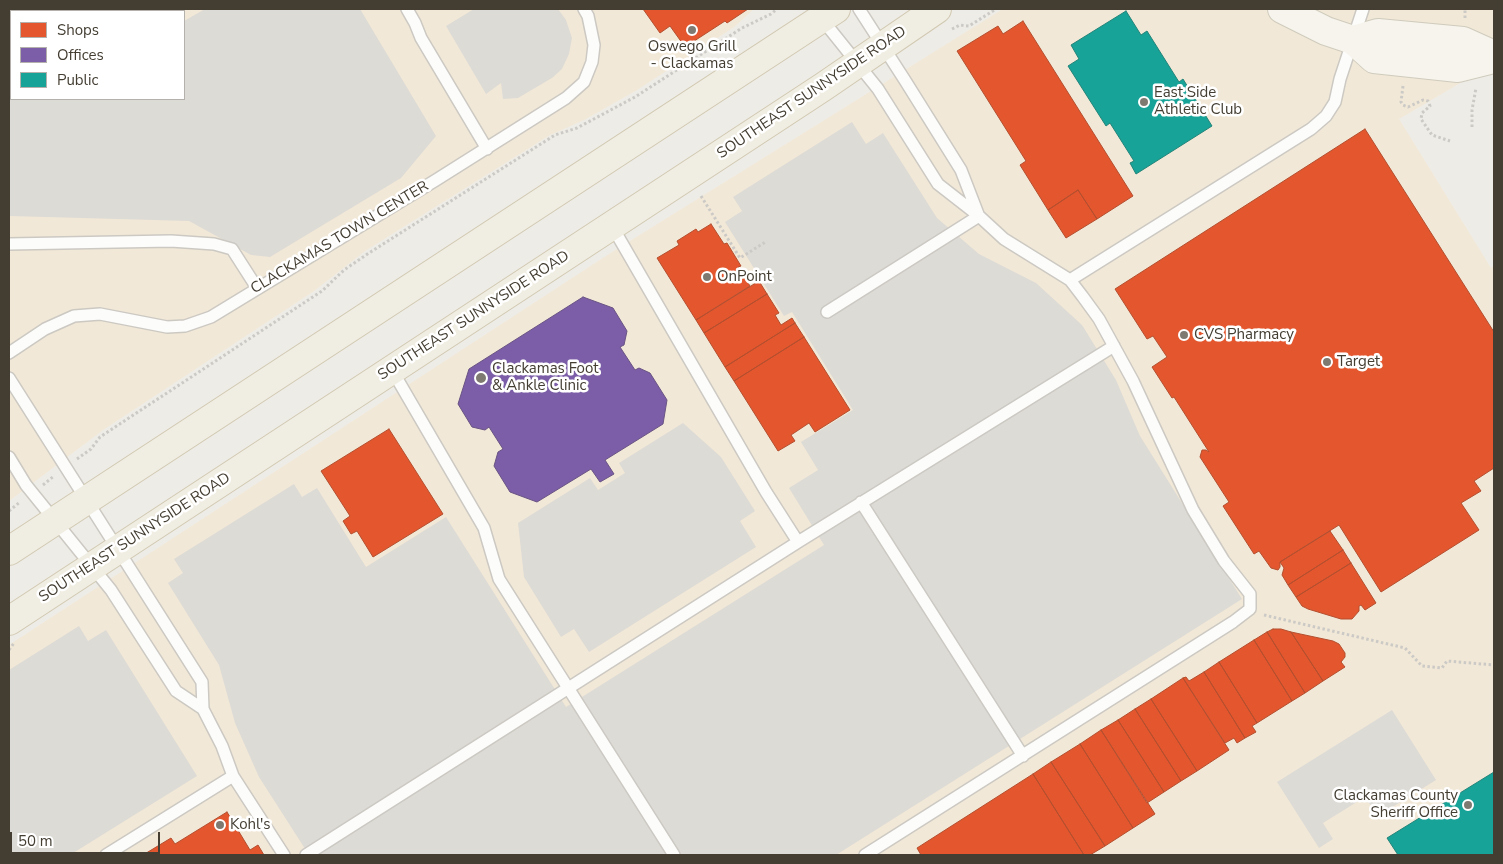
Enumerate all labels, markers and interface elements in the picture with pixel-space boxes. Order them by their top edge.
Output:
legend [10,10,185,100]
text: Shops [57,20,99,40]
street label: SOUTHEAST SUNNYSIDE ROAD [714,23,910,163]
marker: Oswego Grill - Clackamas [686,24,698,36]
place label: Oswego Grill - Clackamas [648,38,736,73]
text: Offices [57,45,104,65]
text: Public [57,70,98,90]
place label: East Side Athletic Club [1154,84,1242,119]
marker: East Side Athletic Club [1138,96,1150,108]
street label: CLACKAMAS TOWN CENTER [248,178,432,298]
street label: SOUTHEAST SUNNYSIDE ROAD [375,247,573,385]
place label: OnPoint [717,268,772,286]
marker: OnPoint [701,271,713,283]
place label: CVS Pharmacy [1194,326,1294,344]
marker: CVS Pharmacy [1178,329,1190,341]
place label: Target [1337,353,1380,371]
marker: Target [1321,356,1333,368]
place label: Clackamas Foot & Ankle Clinic [492,360,598,395]
marker: Clackamas Foot & Ankle Clinic [474,371,488,385]
street label: SOUTHEAST SUNNYSIDE ROAD [36,469,234,607]
place label: Clackamas County Sheriff Office [1333,787,1458,822]
marker: Clackamas County Sheriff Office [1462,799,1474,811]
place label: Kohl's [230,816,270,834]
marker: Kohl's [214,819,226,831]
scale bar [12,822,162,854]
text: 50 m [18,831,53,851]

